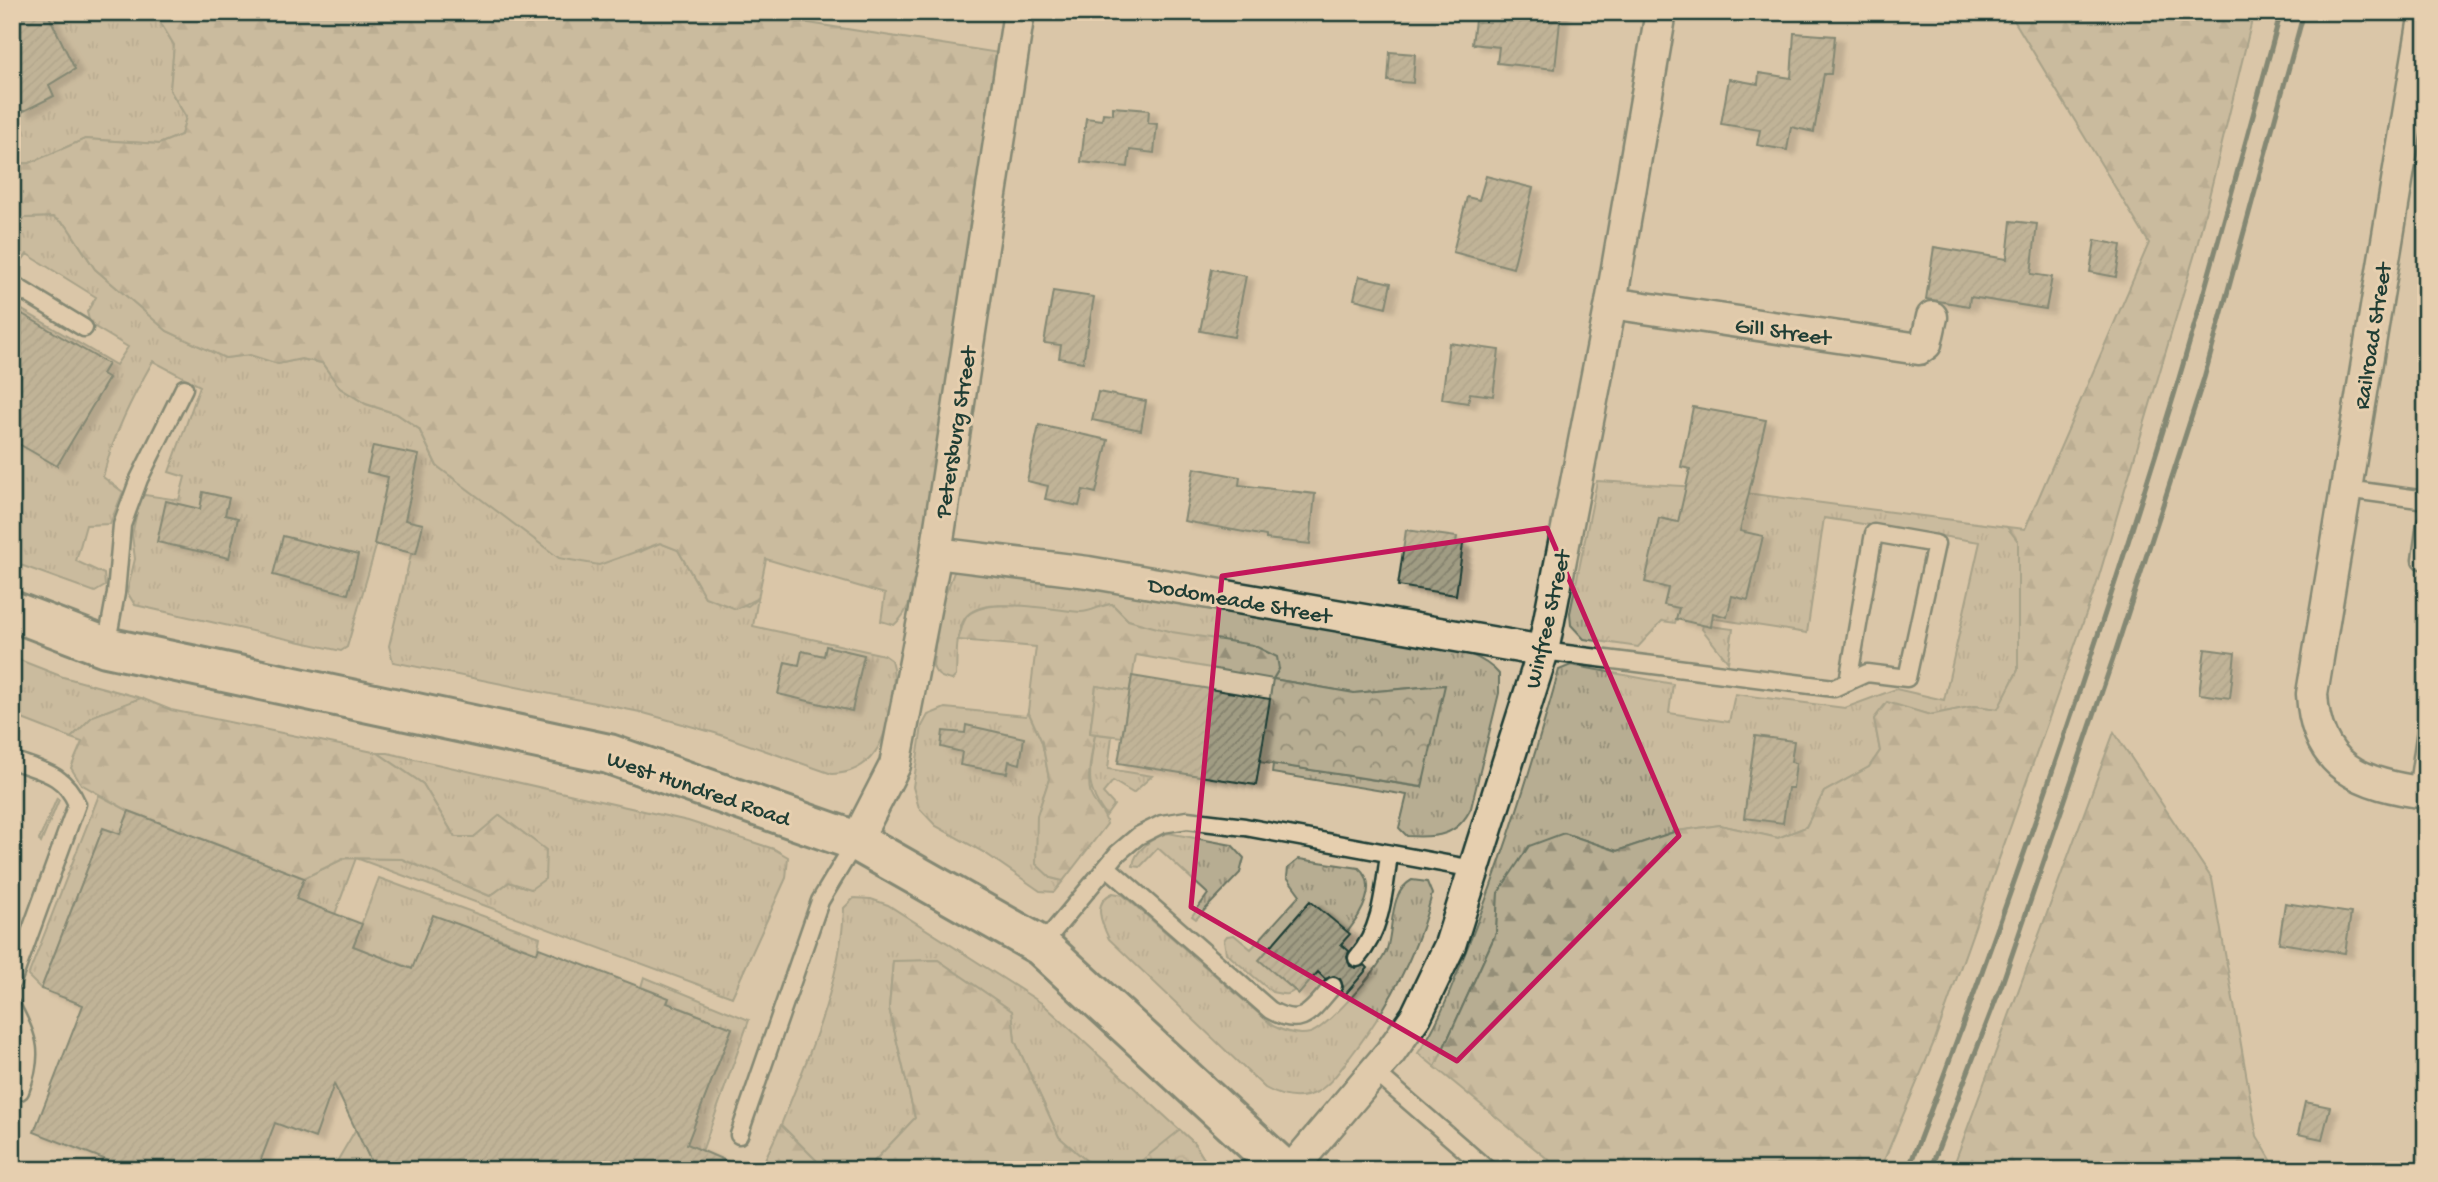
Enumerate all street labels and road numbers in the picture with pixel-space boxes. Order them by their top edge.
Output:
street label: Railroad Street [2350,260,2400,412]
street label: Gill Street [1733,313,1834,354]
street label: Petersburg Street [930,343,985,521]
street label: Winfree Street [1520,546,1579,692]
street label: Dodomeade Street [1144,573,1335,632]
street label: West Hundred Road [603,746,795,835]

